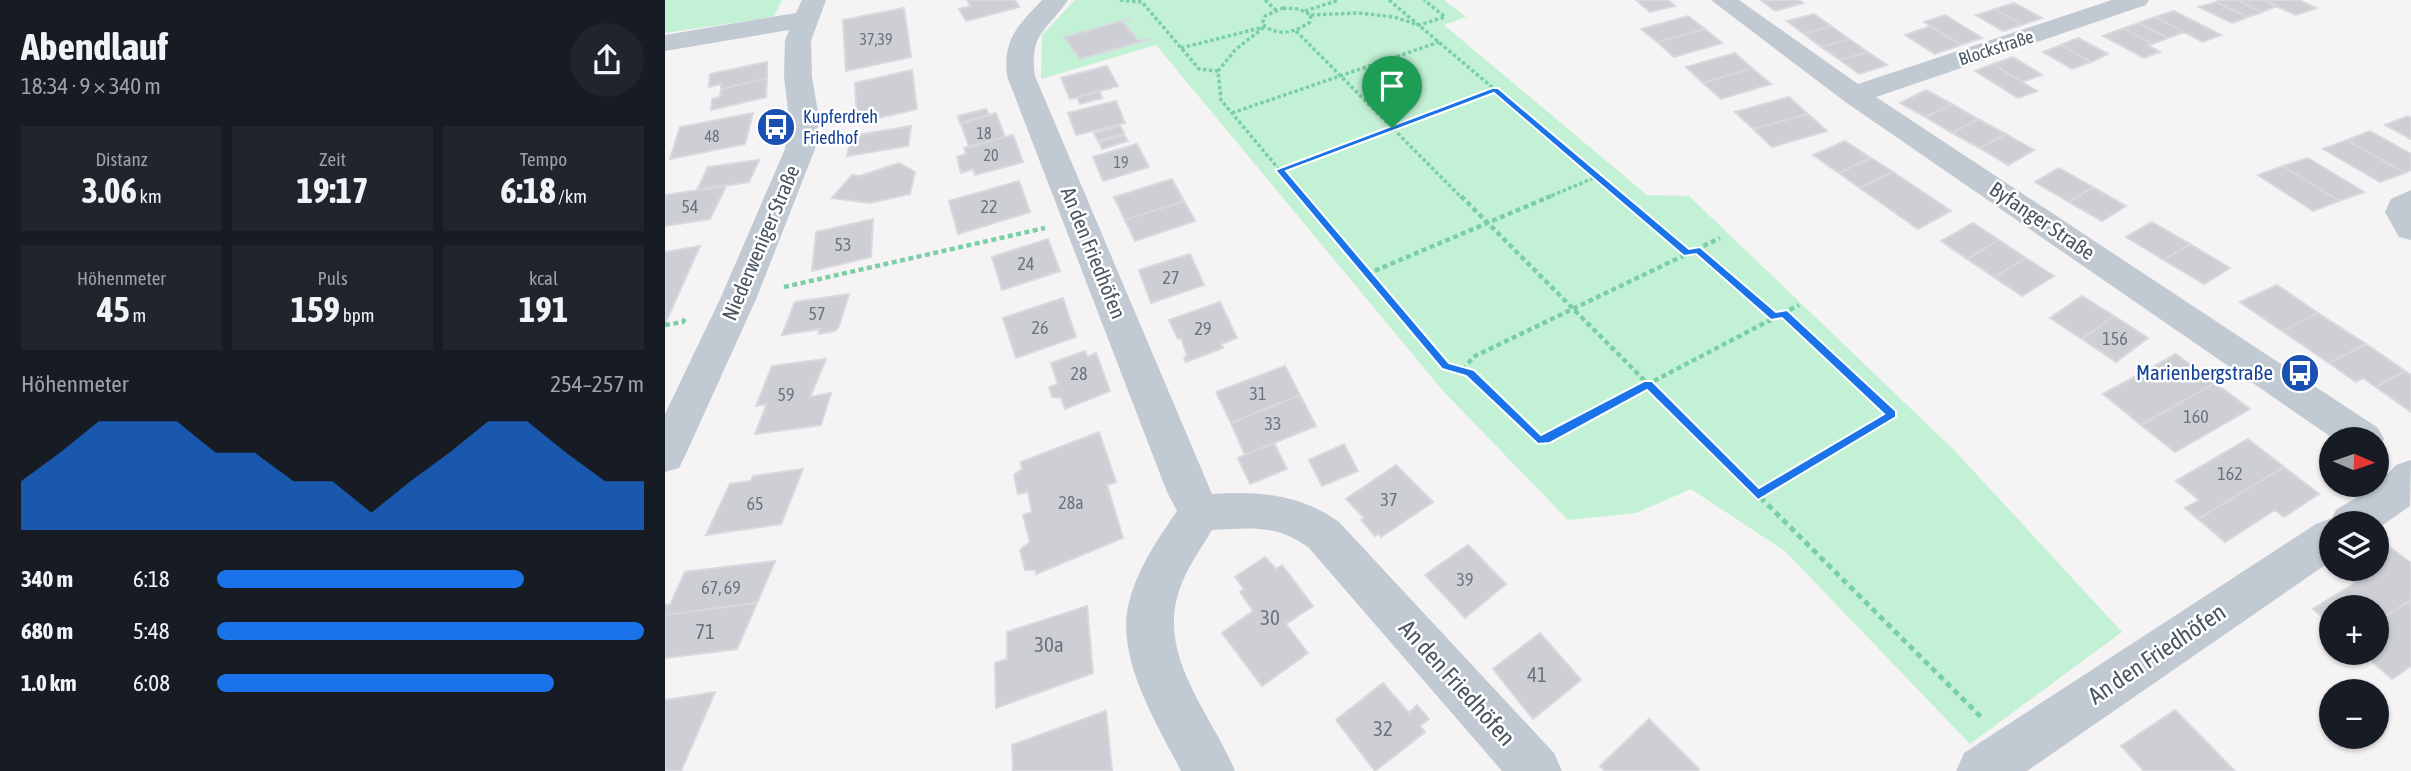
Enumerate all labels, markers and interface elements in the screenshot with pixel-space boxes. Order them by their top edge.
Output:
button: share [570,23,644,97]
text: Abendlauf [21,25,168,68]
street label: Blockstraße [1956,26,2036,70]
house number: 37,39 [860,30,892,48]
pin [1362,56,1422,128]
icon: arrive [1373,67,1411,105]
text: 18:34 · 9 × 340 m [21,73,161,99]
bus stop icon: Kupferdreh Friedhof [755,106,797,148]
place label: Kupferdreh Friedhof [803,106,878,148]
house number: 18 [976,124,992,142]
house number: 48 [704,127,720,145]
house number: 20 [983,146,999,164]
text: Distanz [95,148,148,170]
text: Zeit [319,148,346,170]
text: Tempo [520,148,567,170]
house number: 19 [1113,153,1129,171]
street label: Niederweniger Straße [717,161,804,324]
text: 3.06 [81,170,137,210]
text: 19:17 [296,170,369,210]
text: 6:18 [500,170,556,210]
street label: Byfanger Straße [1986,176,2100,264]
street label: An den Friedhöfen [1057,183,1131,322]
text: km [137,185,162,207]
text: /km [556,185,587,207]
house number: 54 [682,196,698,217]
house number: 22 [981,196,997,217]
house number: 53 [835,234,851,255]
house number: 24 [1018,253,1034,274]
text: Höhenmeter [77,267,166,289]
text: Puls [317,267,348,289]
text: kcal [529,267,558,289]
house number: 27 [1163,267,1179,288]
text: 45 [97,289,130,329]
text: 159 [291,289,340,329]
text: 191 [519,289,568,329]
house number: 57 [809,303,825,324]
text: m [130,304,146,326]
text: bpm [340,304,374,326]
house number: 26 [1032,317,1048,338]
house number: 29 [1195,318,1211,339]
house number: 156 [2102,328,2128,349]
bus stop icon: Marienbergstraße [2279,352,2321,394]
place label: Marienbergstraße [2136,360,2273,384]
house number: 28 [1071,363,1087,384]
text: Höhenmeter [21,371,129,397]
text: 254–257 m [550,371,644,397]
house number: 31 [1250,383,1266,404]
house number: 59 [778,384,794,405]
house number: 160 [2183,406,2209,427]
house number: 33 [1265,413,1281,434]
north arrow [2319,427,2389,497]
map controls [2319,427,2389,749]
house number: 162 [2217,463,2243,484]
house number: 37 [1381,489,1397,510]
house number: 28a [1058,492,1084,513]
house number: 65 [747,493,763,514]
button: layers [2319,511,2389,581]
text: 340 m [21,566,73,592]
text: 6:18 [133,566,170,592]
house number: 39 [1457,569,1473,590]
house number: 67, 69 [701,577,741,598]
button: + [2319,595,2389,665]
street label: An den Friedhöfen [2083,598,2231,709]
house number: 30 [1260,605,1280,629]
street label: An den Friedhöfen [1394,614,1521,751]
text: 680 m [21,618,73,644]
text: 5:48 [133,618,170,644]
house number: 71 [695,619,715,643]
house number: 30a [1034,632,1064,656]
house number: 41 [1527,662,1547,686]
text: 1.0 km [21,670,77,696]
text: 6:08 [133,670,170,696]
button: − [2319,679,2389,749]
house number: 32 [1373,716,1393,740]

